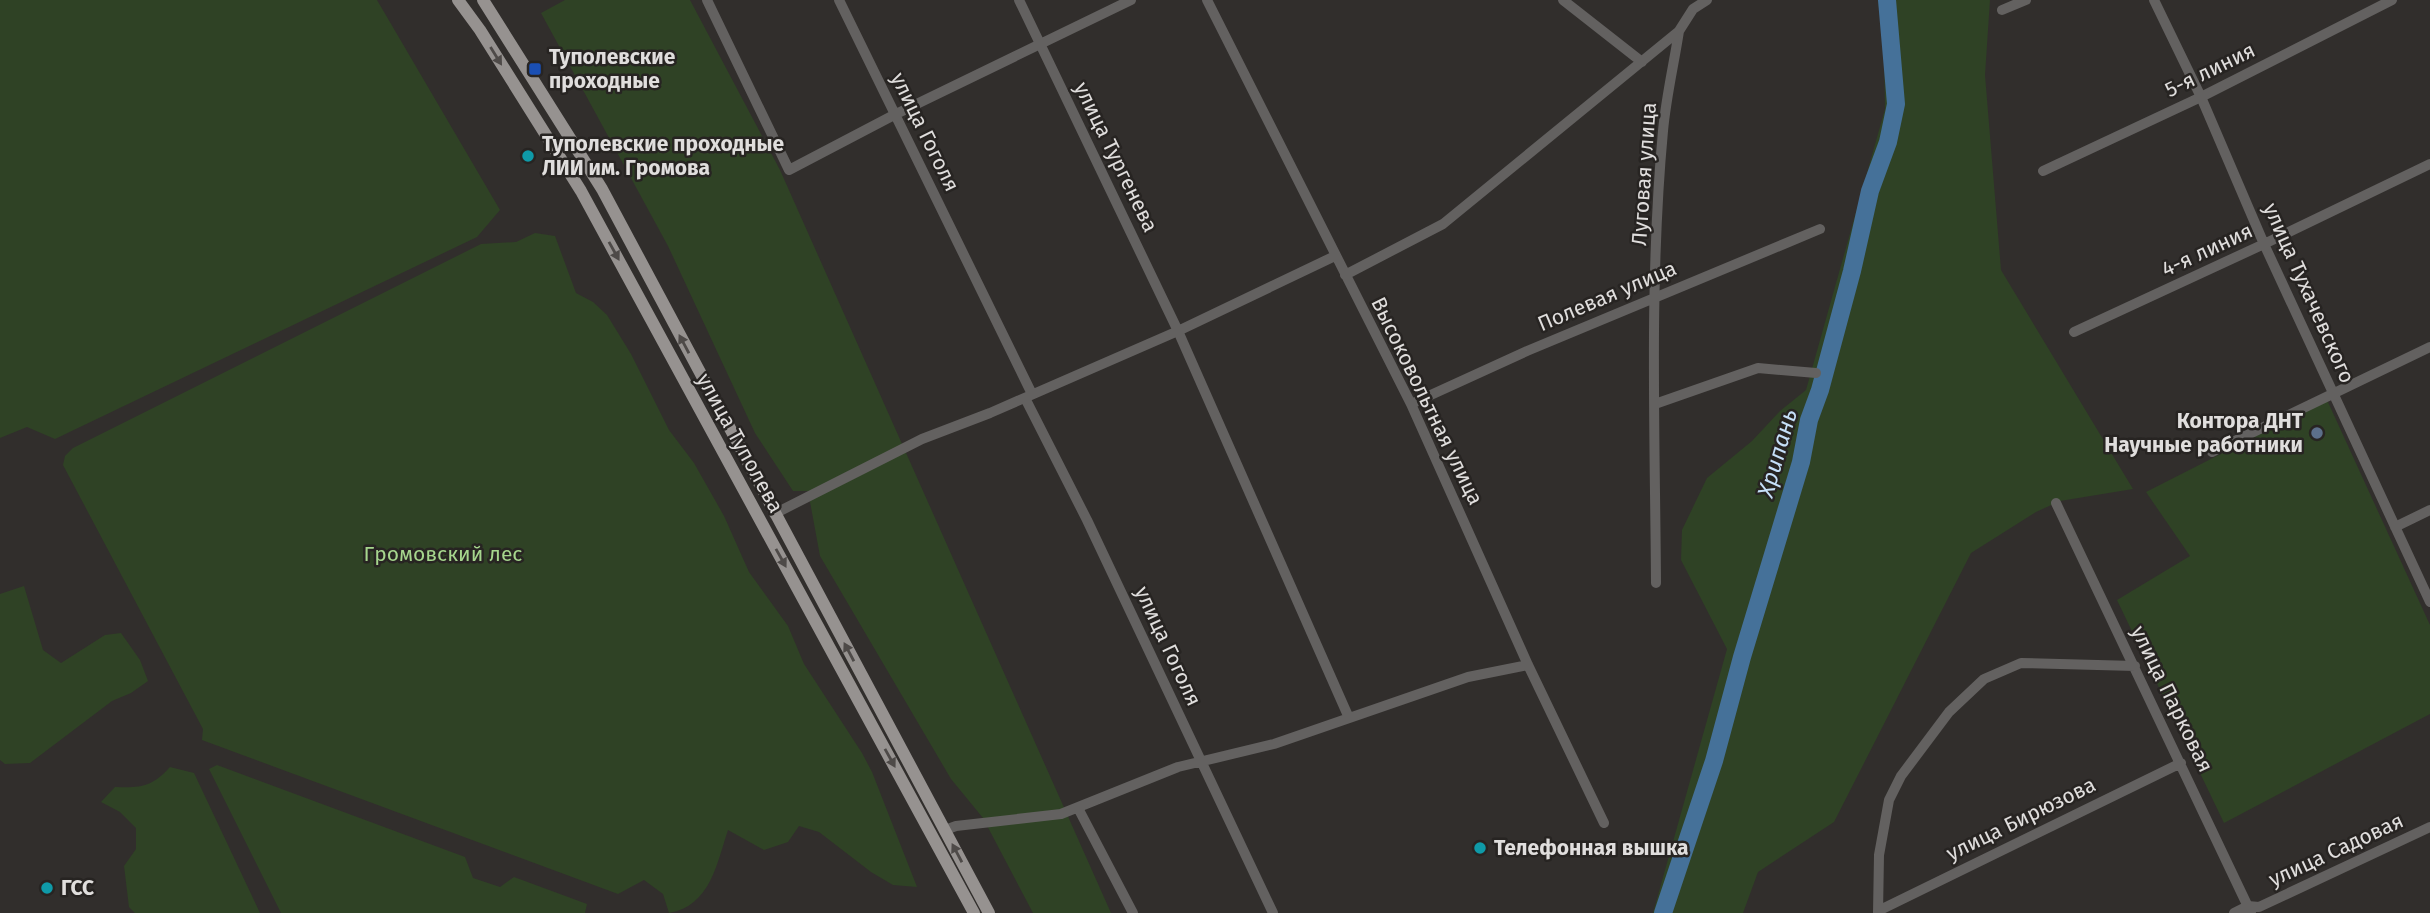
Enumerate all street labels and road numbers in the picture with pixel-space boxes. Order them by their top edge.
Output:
street label: 5-я линия [2161,37,2259,103]
street label: улица Гоголя [885,68,965,196]
street label: улица Тургенева [1068,78,1164,236]
street label: Луговая улица [1626,101,1662,247]
street label: улица Тухачевского [2258,199,2360,387]
street label: 4-я линия [2157,218,2257,282]
street label: Полевая улица [1534,255,1680,337]
street label: Высоковольтная улица [1365,293,1489,509]
street label: улица Туполева [691,369,789,517]
street label: улица Гоголя [1129,582,1207,710]
street label: улица Парковая [2125,622,2219,776]
street label: улица Бирюзова [1942,772,2100,866]
street label: улица Садовая [2265,807,2407,893]

